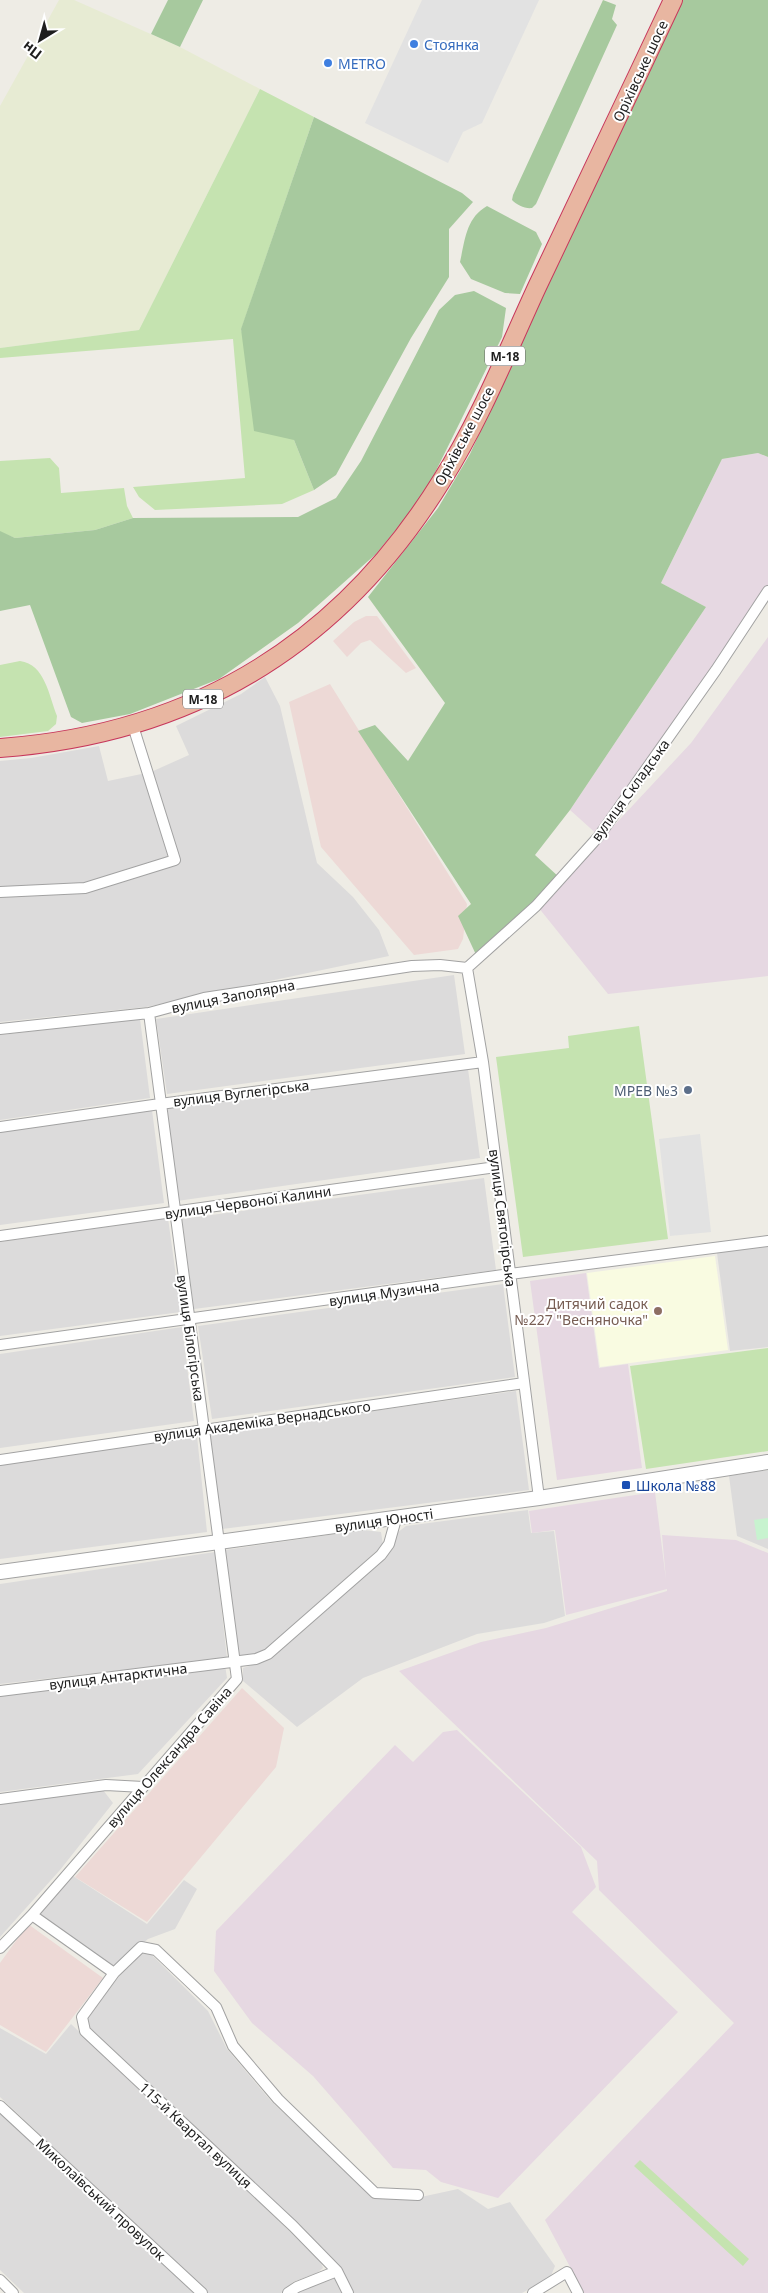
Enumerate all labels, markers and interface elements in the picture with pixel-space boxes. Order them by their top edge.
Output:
north arrow [15,15,65,65]
street label: Оріхівське шосе [608,17,672,125]
place label: Стоянка [424,35,479,54]
text: Пн [18,37,46,64]
marker: Стоянка [408,38,420,50]
place label: METRO [338,54,386,73]
marker: METRO [322,57,334,69]
road number: М-18 [485,346,525,366]
street label: Оріхівське шосе [430,383,498,489]
road number: М-18 [183,690,223,709]
street label: вулиця Складська [587,735,673,845]
street label: вулиця Заполярна [170,975,296,1017]
street label: вулиця Вуглегірська [172,1075,310,1111]
place label: МРЕВ №3 [614,1081,678,1100]
marker: МРЕВ №3 [682,1084,694,1096]
street label: вулиця Святогірська [485,1148,521,1288]
street label: вулиця Червоної Калини [163,1181,333,1223]
street label: вулиця Білогірська [173,1273,209,1403]
street label: вулиця Музична [328,1276,440,1310]
place label: Дитячий садок №227 "Весняночка" [514,1294,649,1329]
marker: Дитячий садок №227 "Весняночка" [652,1305,664,1317]
street label: вулиця Академіка Вернадського [152,1396,372,1446]
place label: Школа №88 [636,1476,716,1495]
marker: Школа №88 [620,1479,632,1491]
street label: вулиця Юності [334,1504,434,1536]
street label: вулиця Антарктична [48,1658,188,1694]
street label: вулиця Олександра Савіна [102,1682,236,1832]
street label: 115-й Квартал вулиця [136,2078,256,2192]
street label: Миколаївський провулок [32,2134,170,2265]

